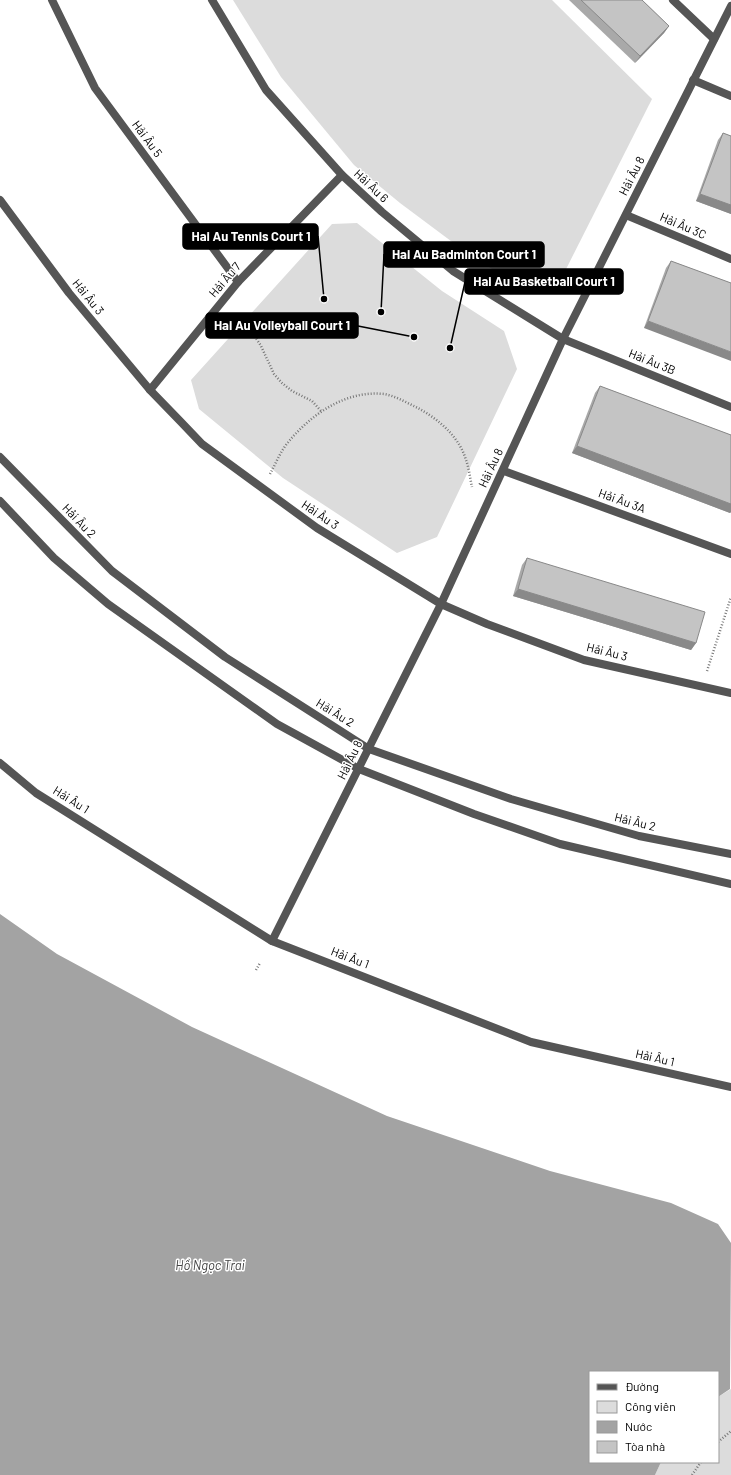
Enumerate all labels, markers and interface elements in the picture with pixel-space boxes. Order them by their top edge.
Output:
street label: Hải Âu 5 [130,117,166,159]
street label: Hải Âu 8 [615,154,647,197]
street label: Hải Âu 6 [352,166,392,205]
street label: Hải Âu 3C [658,209,709,241]
callout: Hai Au Tennis Court 1 [183,224,318,249]
text: Hai Au Tennis Court 1 [191,228,311,244]
callout: Hai Au Badminton Court 1 [384,242,544,267]
text: Hai Au Badminton Court 1 [392,246,536,262]
street label: Hải Âu 7 [205,259,243,299]
callout: Hai Au Basketball Court 1 [465,269,623,294]
text: Hai Au Basketball Court 1 [473,273,615,289]
street label: Hải Âu 3 [70,276,107,317]
callout: Hai Au Volleyball Court 1 [206,313,358,338]
text: Hai Au Volleyball Court 1 [214,317,350,333]
street label: Hải Âu 3B [627,345,678,377]
street label: Hải Âu 8 [475,446,505,489]
street label: Hải Âu 3A [597,485,648,515]
street label: Hải Âu 3 [299,497,342,532]
street label: Hải Âu 2 [60,500,99,540]
street label: Hải Âu 3 [585,639,629,663]
street label: Hải Âu 2 [314,695,357,729]
street label: Hải Âu 8 [334,738,365,781]
street label: Hải Âu 1 [51,783,92,816]
street label: Hải Âu 2 [613,809,657,833]
street label: Hải Âu 1 [329,943,371,971]
street label: Hải Âu 1 [634,1046,676,1068]
water label: Hồ Ngọc Trai [175,1257,246,1273]
legend [589,1371,719,1463]
text: Đường [625,1379,659,1393]
text: Công viên [625,1399,676,1413]
text: Nước [625,1419,652,1433]
text: Tòa nhà [625,1439,665,1453]

